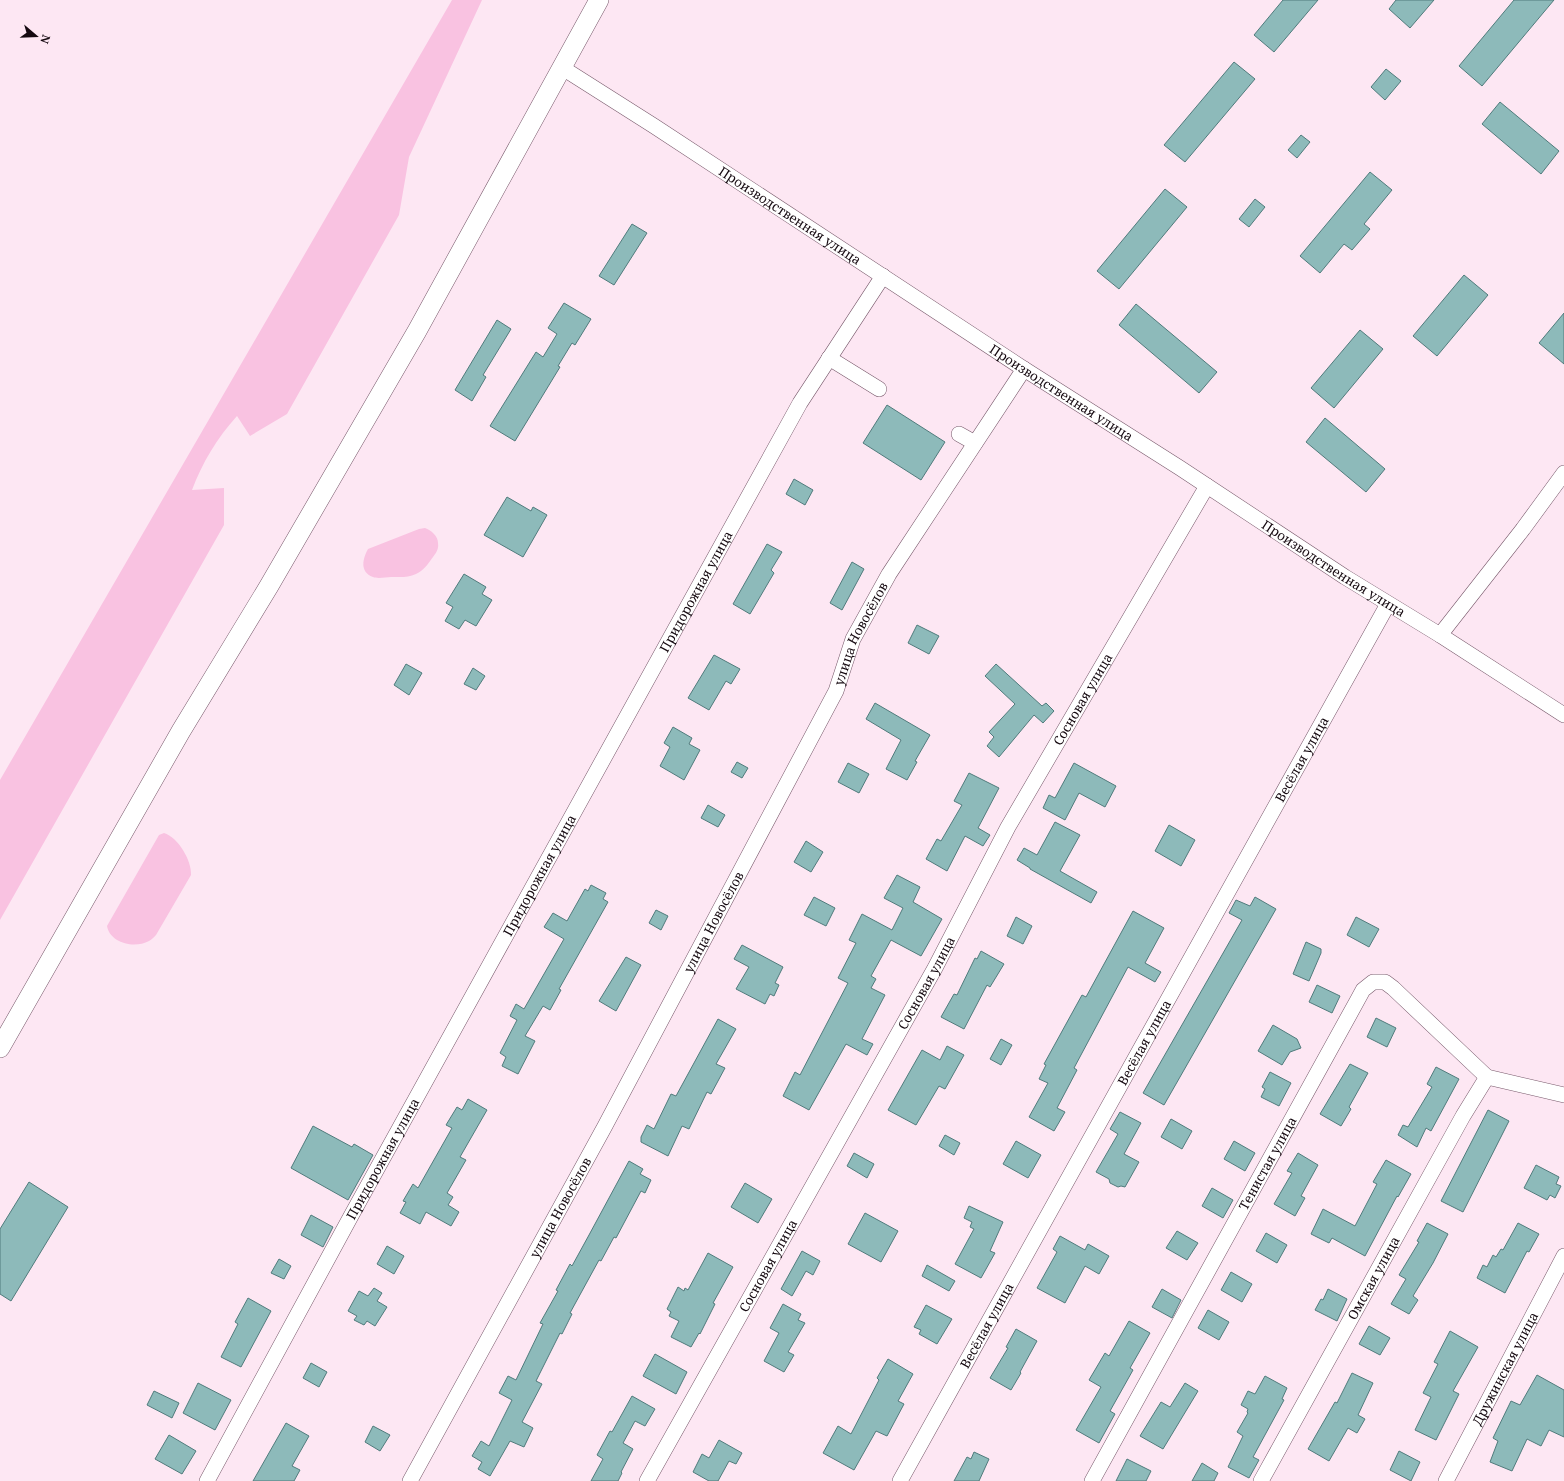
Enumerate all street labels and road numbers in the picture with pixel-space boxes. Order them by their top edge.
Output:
street label: Производственная улица [715,162,865,269]
street label: Производственная улица [986,340,1137,445]
street label: Производственная улица [1258,516,1409,621]
street label: Придорожная улица [655,528,737,655]
street label: улица Новосёлов [829,579,892,688]
street label: Сосновая улица [1049,650,1116,749]
street label: Весёлая улица [1271,713,1333,805]
street label: Придорожная улица [498,811,580,939]
street label: улица Новосёлов [679,868,748,976]
street label: Сосновая улица [893,933,959,1033]
street label: Весёлая улица [1113,996,1175,1088]
street label: Придорожная улица [342,1095,423,1223]
street label: Тенистая улица [1234,1113,1301,1213]
street label: улица Новосёлов [525,1154,595,1261]
street label: Сосновая улица [735,1216,801,1315]
street label: Омская улица [1343,1233,1404,1323]
street label: Весёлая улица [956,1279,1018,1371]
street label: Дружинская улица [1468,1309,1542,1428]

